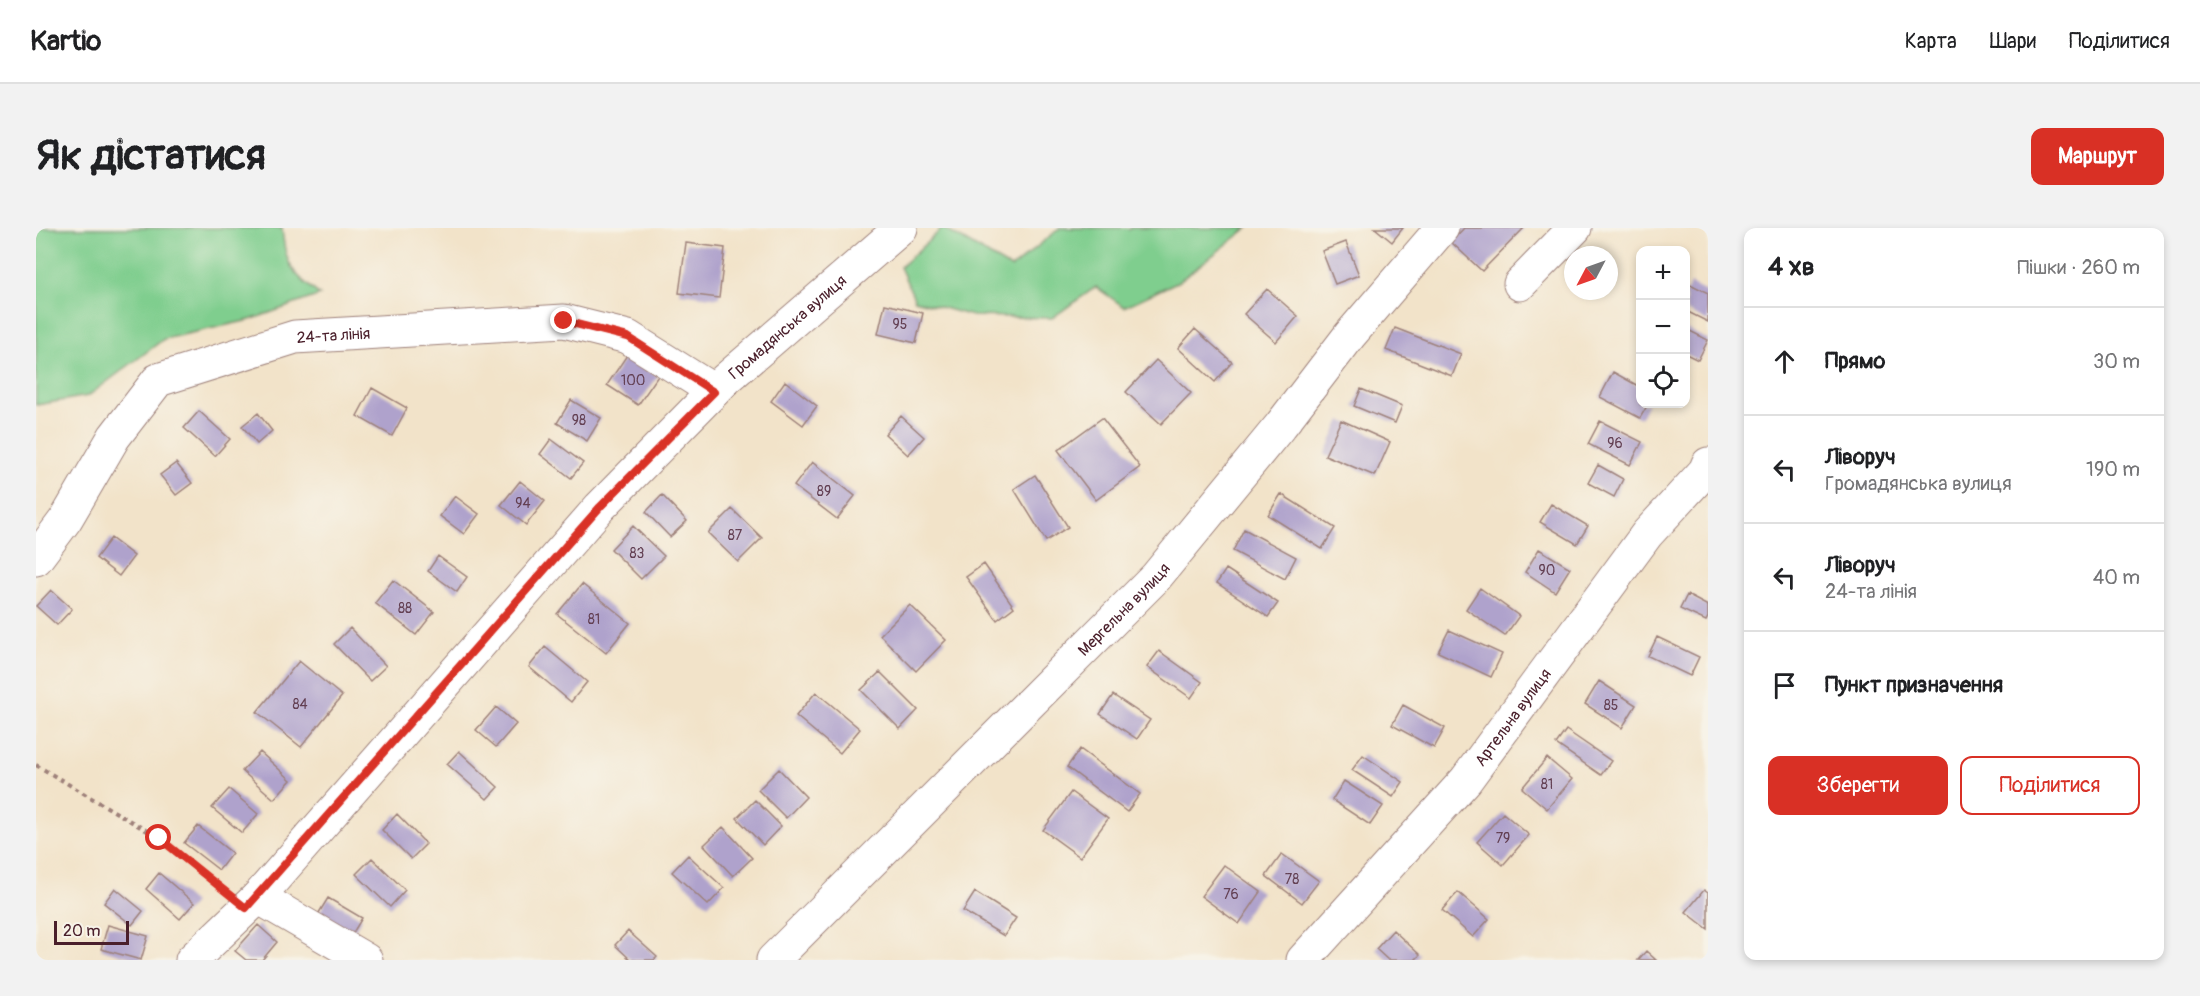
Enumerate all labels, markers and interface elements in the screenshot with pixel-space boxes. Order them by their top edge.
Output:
text: Kartio [30,24,101,59]
text: Карта [1905,28,1957,55]
text: Шари [1990,28,2036,55]
text: Поділитися [2069,28,2170,55]
button: Маршрут [2031,128,2164,185]
text: Як дістатися [36,130,266,182]
north arrow [1564,246,1618,300]
map controls [1636,246,1690,408]
button: + [1636,246,1690,300]
text: 4 хв [1768,251,1815,283]
text: Пішки · 260 m [2017,255,2140,280]
street label: Громадянська вулиця [724,271,851,384]
button: − [1636,300,1690,354]
route end [550,307,576,333]
house number: 95 [893,316,907,333]
street label: 24-та лінія [296,324,371,348]
icon: ahead [1768,345,1801,378]
text: Прямо [1825,347,1885,375]
text: 30 m [2093,349,2140,374]
button: locate [1636,354,1690,408]
house number: 100 [621,372,645,389]
house number: 98 [572,412,586,429]
house number: 96 [1607,435,1623,452]
text: Ліворуч [1825,443,1896,471]
icon: left [1768,453,1801,486]
text: 190 m [2086,457,2140,482]
text: Громадянська вулиця [1825,471,2012,496]
house number: 89 [817,483,831,500]
house number: 94 [515,495,531,512]
house number: 87 [728,527,743,544]
house number: 83 [630,545,645,562]
text: Ліворуч [1825,551,1896,579]
street label: Мергельна вулиця [1074,559,1175,661]
icon: left [1768,561,1801,594]
house number: 90 [1539,562,1555,579]
text: 40 m [2093,565,2140,590]
text: 24-та лінія [1825,579,1917,604]
house number: 88 [398,600,412,617]
house number: 81 [588,611,600,628]
street label: Артельна вулиця [1471,665,1556,770]
icon: arrive [1768,669,1801,702]
text: Пункт призначення [1825,671,2003,699]
house number: 84 [292,696,308,713]
house number: 85 [1604,697,1618,714]
button: Зберегти [1768,756,1948,815]
button: Поділитися [1960,756,2140,815]
house number: 81 [1541,776,1553,793]
route start [145,824,171,850]
house number: 79 [1496,830,1510,847]
house number: 78 [1285,871,1299,888]
house number: 76 [1223,886,1239,903]
scale bar [54,918,129,946]
text: 20 m [63,921,101,941]

